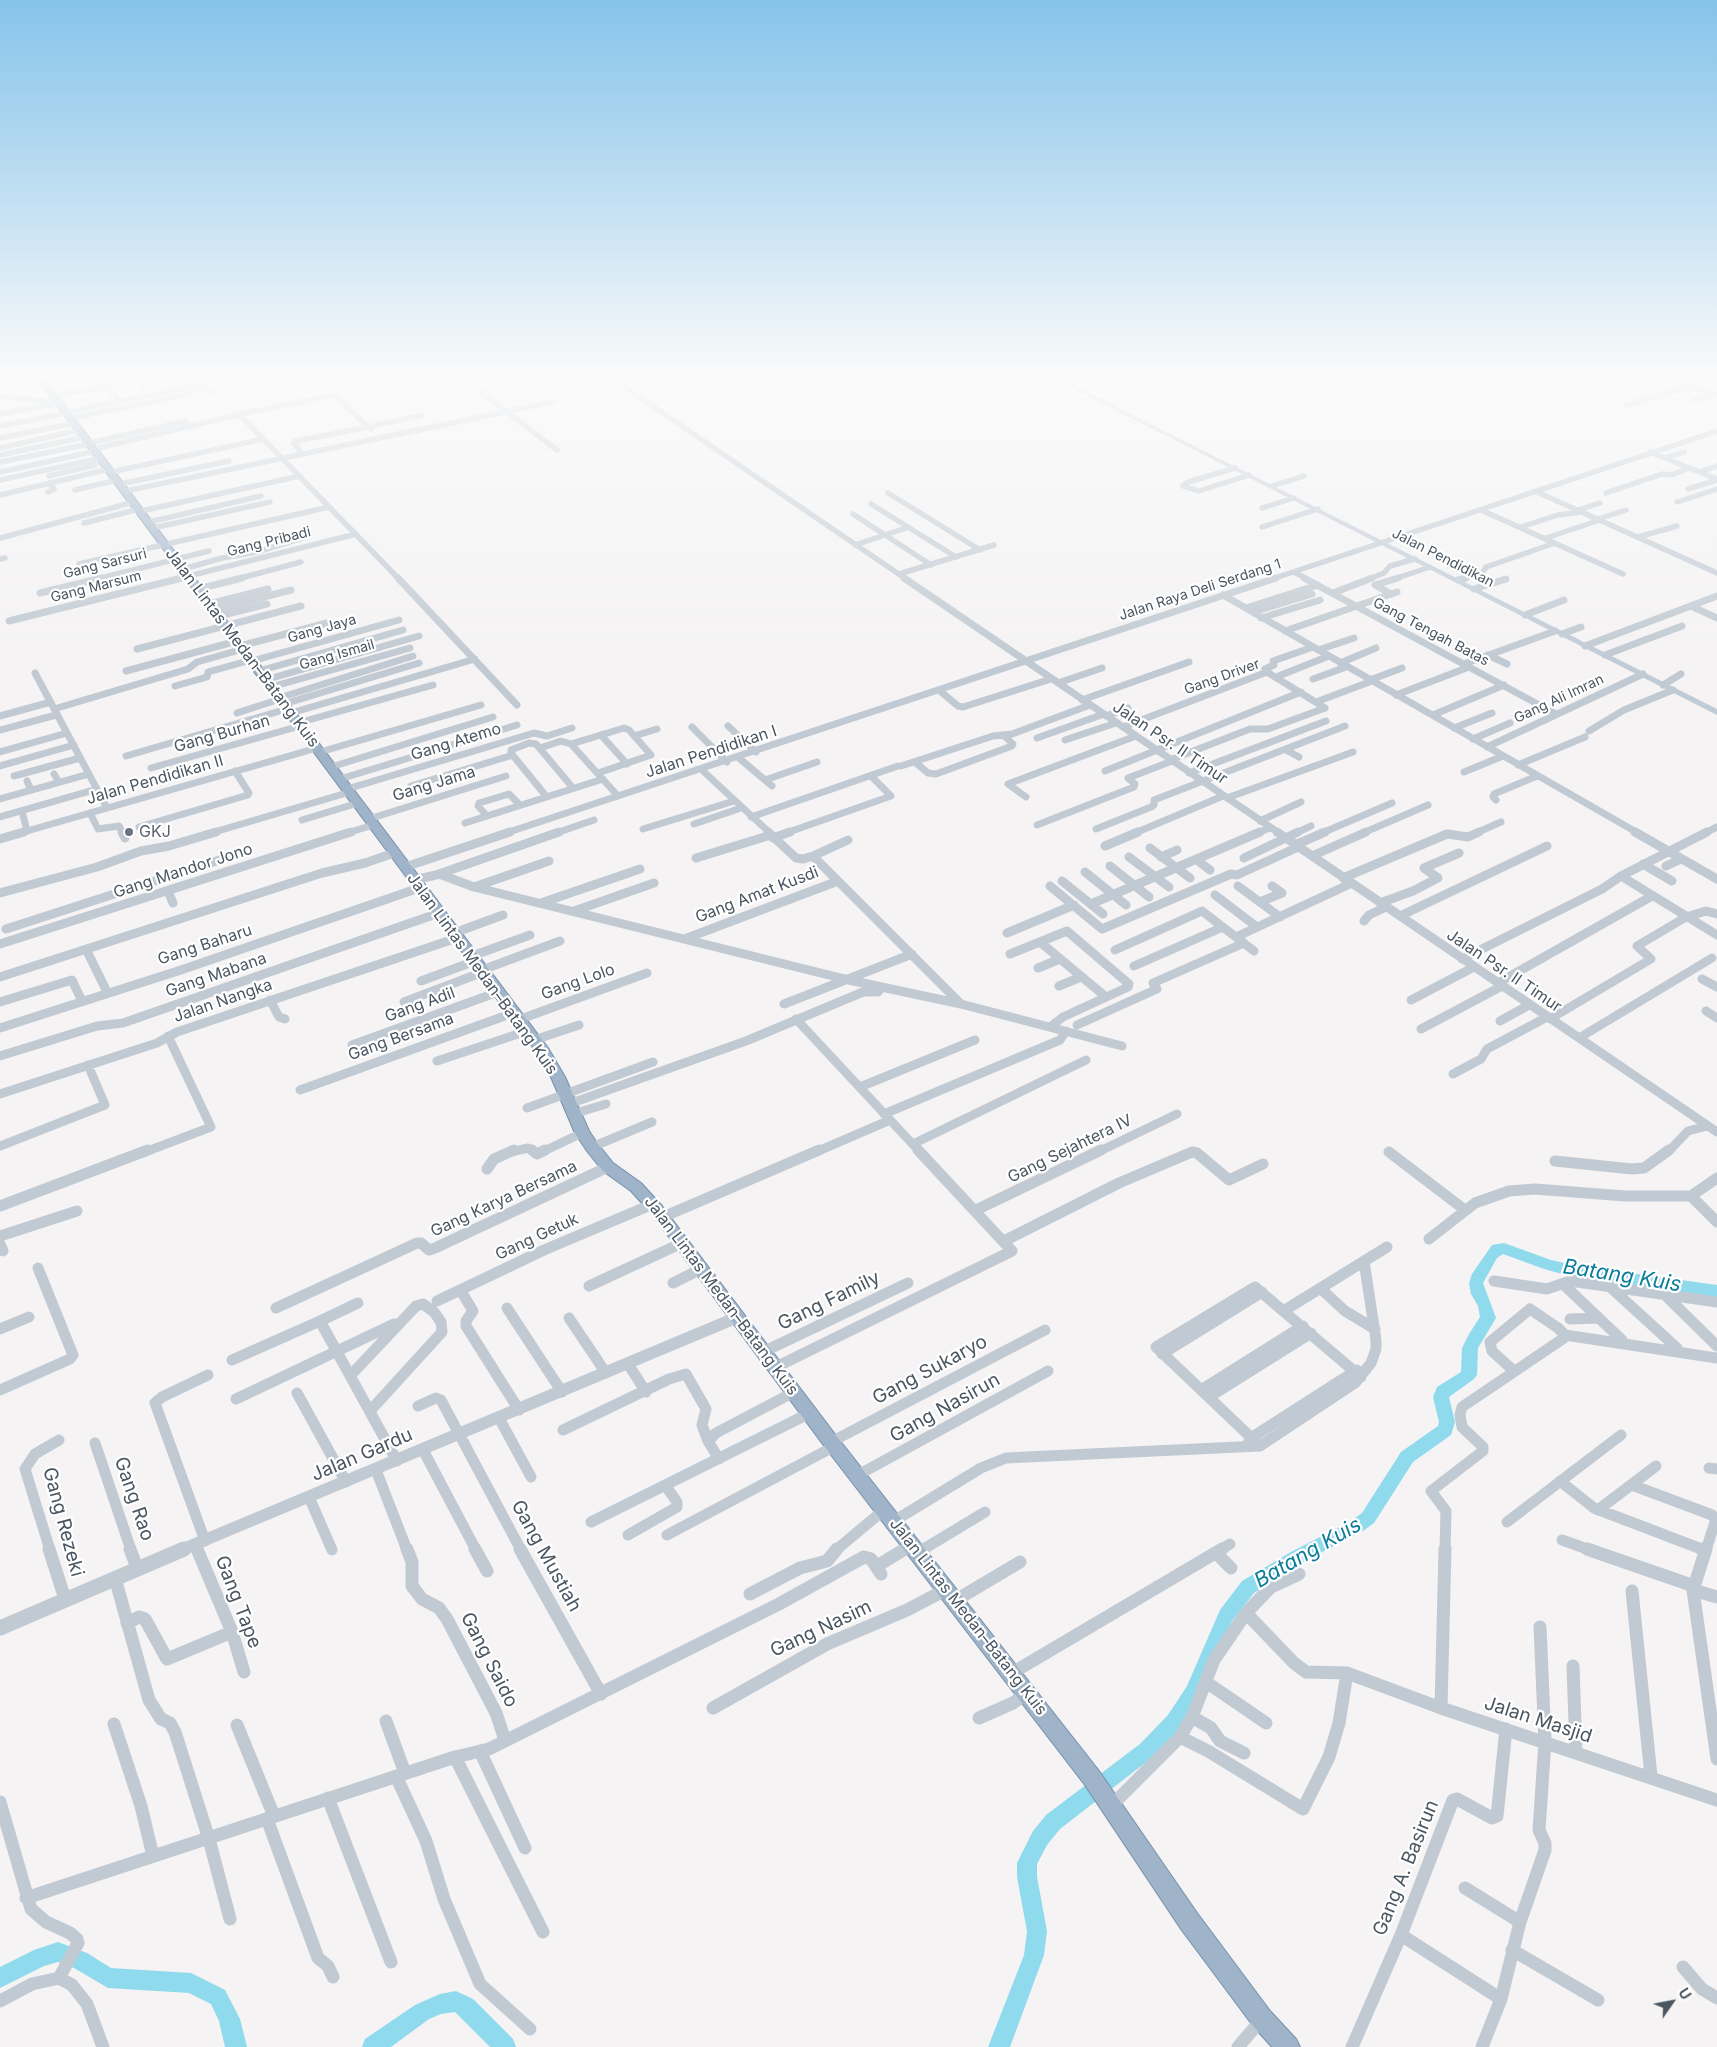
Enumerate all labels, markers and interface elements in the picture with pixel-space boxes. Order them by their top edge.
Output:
street label: Gang Pribadi [226,524,312,560]
street label: Jalan Pendidikan [1389,525,1497,591]
street label: Gang Sarsuri [61,545,149,583]
street label: Jalan Lintas Medan–Batang Kuis [161,545,323,751]
street label: Jalan Raya Deli Serdang 1 [1117,556,1283,624]
street label: Gang Marsum [49,568,143,606]
street label: Gang Tengah Batas [1370,594,1492,670]
street label: Gang Jaya [286,611,358,647]
street label: Gang Ismail [298,636,376,674]
street label: Gang Driver [1182,656,1262,698]
street label: Gang Ali Imran [1512,671,1606,727]
street label: Jalan Psr. II Timur [1109,697,1231,789]
street label: Gang Burhan [172,711,272,757]
street label: Gang Atemo [409,719,503,765]
street label: Jalan Pendidikan I [643,722,779,782]
street label: Jalan Pendidikan II [84,751,226,809]
street label: Gang Jama [390,762,478,806]
place label: GKJ [139,822,171,842]
marker: GKJ [123,826,135,838]
street label: Gang Mandor Jono [111,839,255,903]
street label: Gang Amat Kusdi [693,863,821,927]
street label: Jalan Lintas Medan–Batang Kuis [403,870,561,1078]
street label: Gang Baharu [155,921,255,969]
street label: Jalan Psr. II Timur [1443,925,1565,1017]
street label: Gang Mabana [163,949,269,1001]
street label: Gang Lolo [539,960,617,1004]
street label: Jalan Nangka [171,975,275,1027]
street label: Gang Adil [382,983,458,1027]
street label: Gang Bersama [346,1009,456,1065]
street label: Gang Sejahtera IV [1005,1111,1135,1187]
street label: Gang Karya Bersama [428,1157,580,1241]
street label: Jalan Lintas Medan–Batang Kuis [640,1193,802,1399]
street label: Gang Getuk [492,1209,582,1265]
water label: Batang Kuis [1561,1254,1683,1298]
street label: Gang Family [774,1266,884,1336]
street label: Gang Sukaryo [869,1330,991,1410]
street label: Gang Nasirun [886,1368,1004,1448]
street label: Jalan Gardu [308,1423,416,1487]
street label: Gang Rao [109,1454,159,1544]
street label: Gang Rezeki [37,1465,89,1579]
street label: Gang Mustiah [506,1496,586,1616]
water label: Batang Kuis [1250,1512,1366,1594]
street label: Jalan Lintas Medan–Batang Kuis [885,1515,1051,1719]
street label: Gang Tape [210,1552,266,1652]
street label: Gang Nasim [767,1596,875,1662]
street label: Gang Saido [455,1609,523,1711]
street label: Jalan Masjid [1481,1692,1595,1748]
street label: Gang A. Basirun [1368,1797,1444,1939]
north arrow [1647,1977,1697,2027]
text: U [1675,1985,1695,2002]

